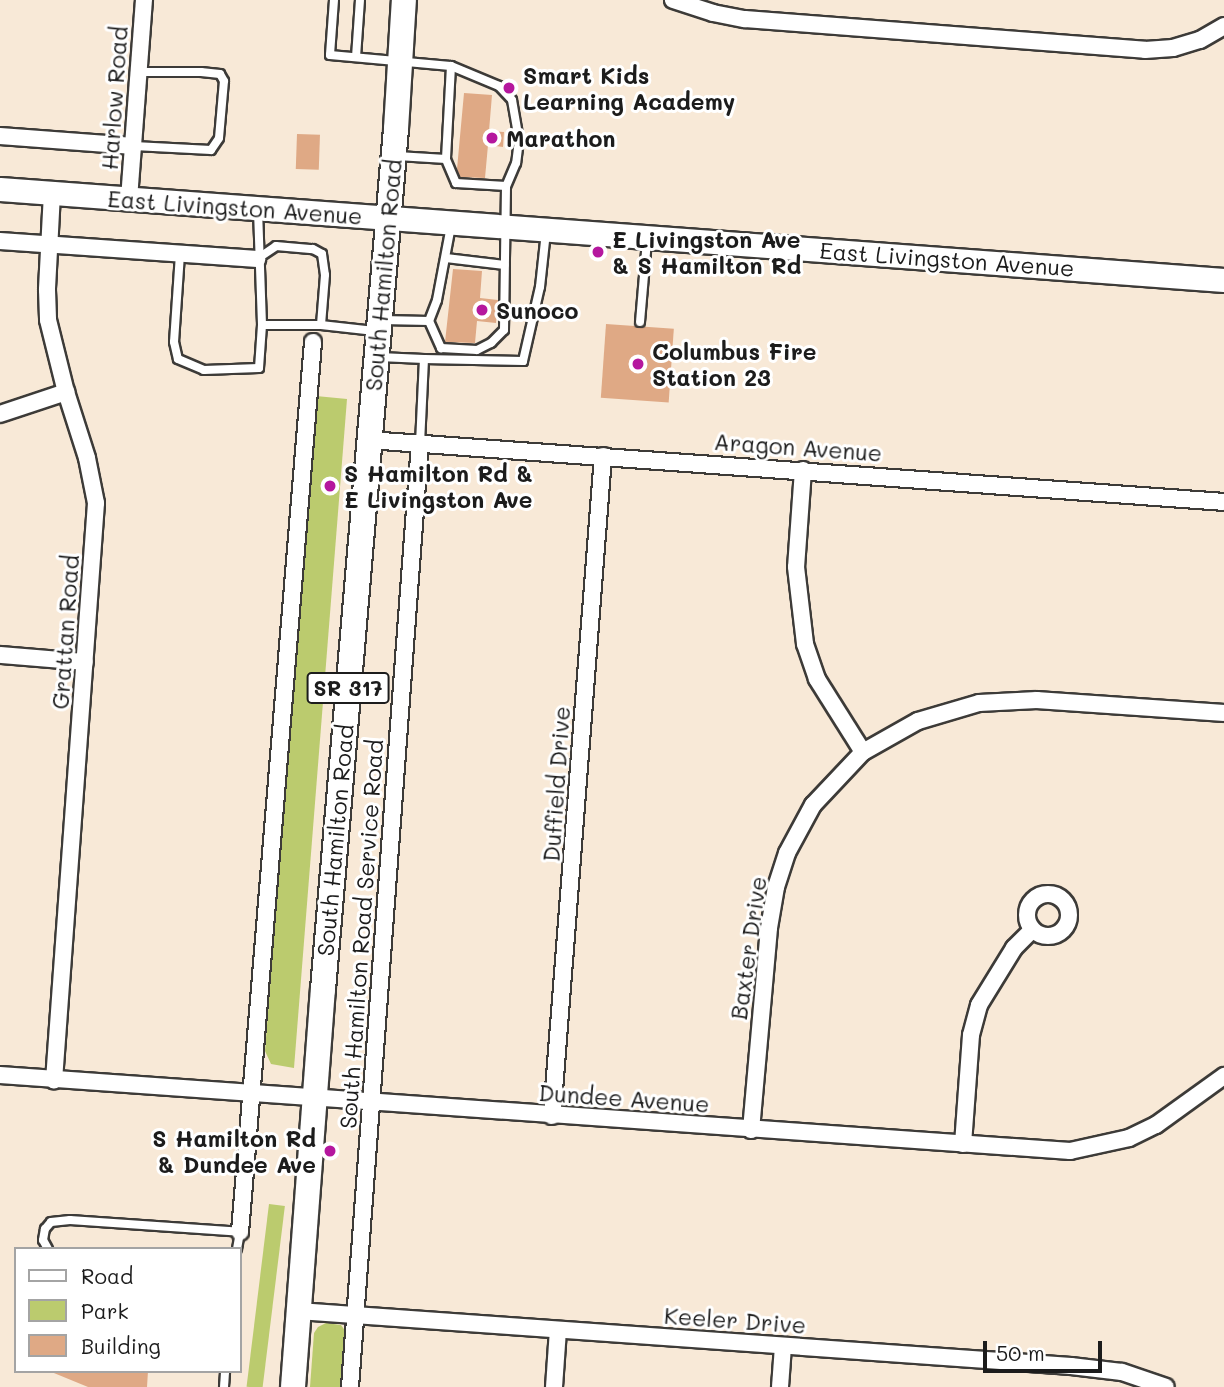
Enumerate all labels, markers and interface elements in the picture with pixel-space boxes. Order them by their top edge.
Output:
street label: Harlow Road [95,25,133,171]
place label: Smart Kids Learning Academy [523,61,735,115]
marker: Smart Kids Learning Academy [501,80,517,96]
place label: Marathon [506,124,616,152]
marker: Marathon [484,130,500,146]
street label: South Hamilton Road [359,158,407,392]
street label: East Livingston Avenue [107,184,363,230]
place label: E Livingston Ave & S Hamilton Rd [612,225,801,279]
street label: East Livingston Avenue [819,236,1075,282]
marker: E Livingston Ave & S Hamilton Rd [590,244,606,260]
place label: Sunoco [496,296,578,324]
marker: Sunoco [474,302,490,318]
place label: Columbus Fire Station 23 [652,337,817,391]
marker: Columbus Fire Station 23 [630,356,646,372]
street label: Aragon Avenue [713,427,883,467]
place label: S Hamilton Rd & E Livingston Ave [344,459,533,513]
marker: S Hamilton Rd & E Livingston Ave [322,478,338,494]
street label: Grattan Road [46,554,84,710]
road number: SR 317 [306,670,390,706]
street label: Duffield Drive [537,705,575,863]
street label: South Hamilton Road [311,723,359,957]
street label: South Hamilton Road Service Road [334,738,388,1130]
street label: Baxter Drive [724,875,772,1021]
street label: Dundee Avenue [538,1078,710,1118]
place label: S Hamilton Rd & Dundee Ave [152,1124,316,1178]
marker: S Hamilton Rd & Dundee Ave [322,1143,338,1159]
legend [14,1247,242,1373]
text: Road [81,1262,133,1289]
text: Park [81,1297,129,1324]
street label: Keeler Drive [663,1301,807,1339]
scale bar [986,1328,1105,1372]
text: Building [81,1332,161,1359]
text: 50 m [996,1339,1045,1366]

